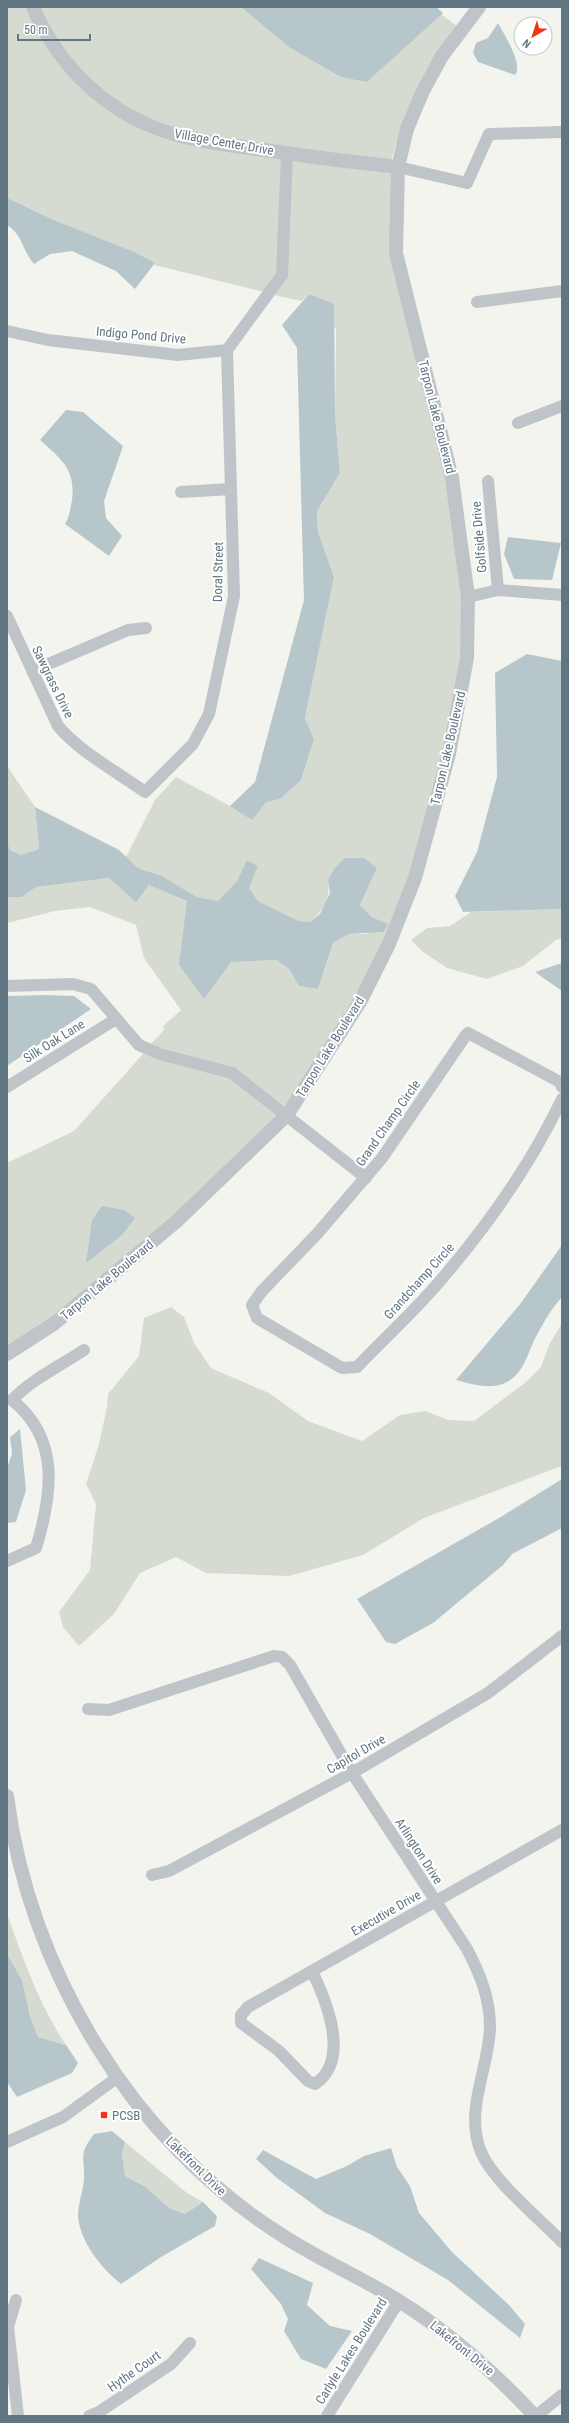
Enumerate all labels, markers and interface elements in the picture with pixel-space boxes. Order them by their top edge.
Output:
scale bar [18,16,90,42]
north arrow [513,16,553,56]
text: 50 m [24,23,48,37]
text: N [520,36,534,51]
street label: Village Center Drive [173,126,275,158]
street label: Indigo Pond Drive [95,324,187,346]
street label: Tarpon Lake Boulevard [416,359,458,475]
street label: Golfside Drive [468,501,490,573]
street label: Doral Street [210,542,226,602]
street label: Sawgrass Drive [29,643,77,721]
street label: Tarpon Lake Boulevard [428,690,468,806]
street label: Tarpon Lake Boulevard [293,994,367,1100]
street label: Silk Oak Lane [21,1016,87,1066]
street label: Grand Champ Circle [353,1077,423,1169]
street label: Tarpon Lake Boulevard [58,1237,156,1323]
street label: Grandchamp Circle [381,1240,457,1322]
street label: Capitol Drive [324,1731,388,1777]
street label: Arlington Drive [392,1815,446,1887]
street label: Executive Drive [349,1887,423,1939]
place label: PCSB [112,2108,140,2123]
marker: PCSB [99,2110,109,2120]
street label: Lakefront Drive [163,2134,229,2198]
street label: Carlyle Lakes Boulevard [312,2295,390,2407]
street label: Lakefront Drive [427,2318,497,2378]
street label: Hythe Court [105,2347,163,2395]

